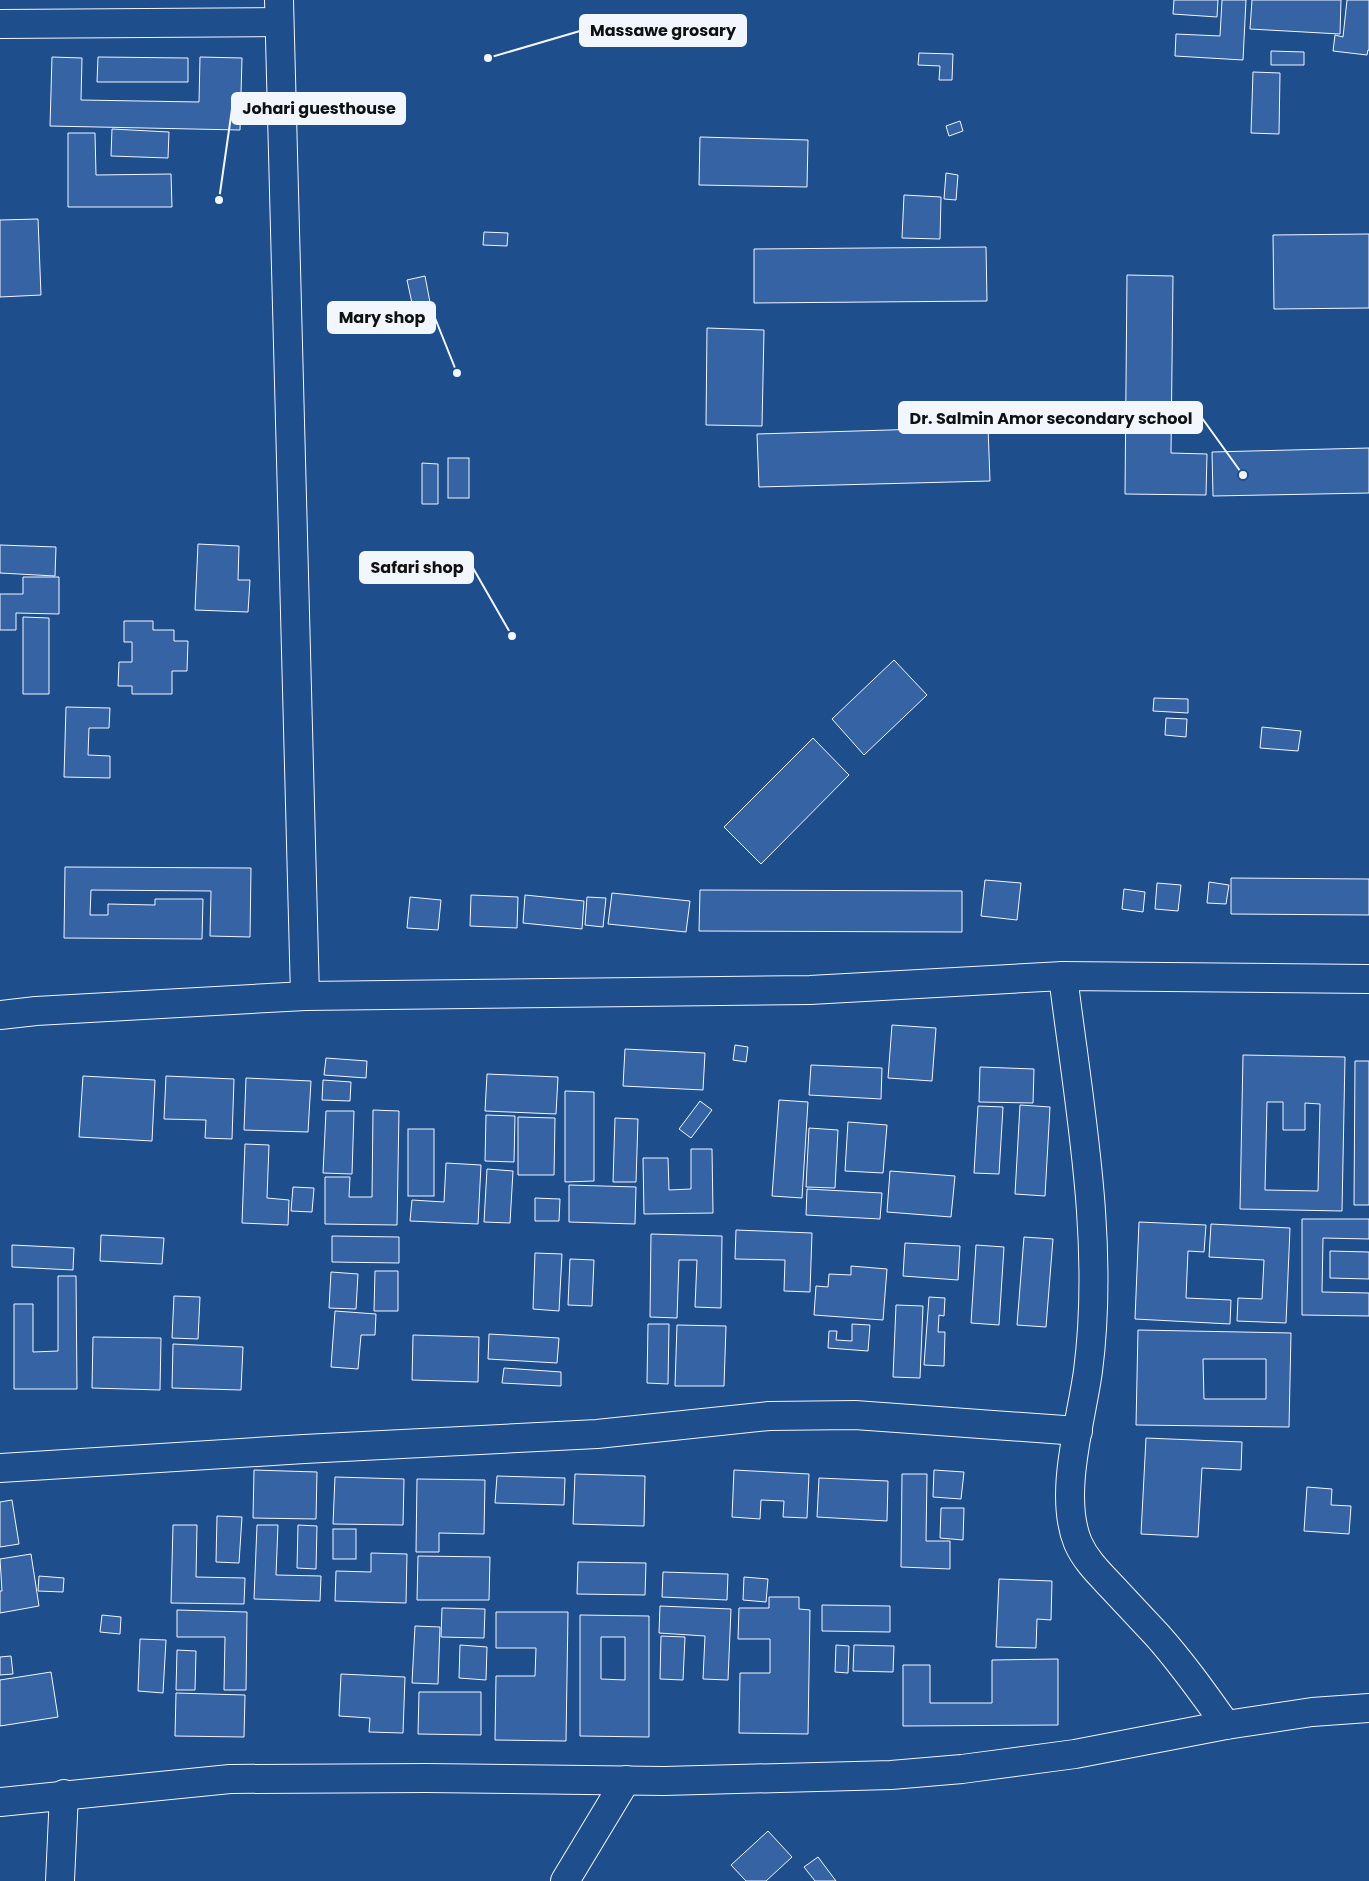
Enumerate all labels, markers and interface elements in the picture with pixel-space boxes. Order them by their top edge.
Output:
callout: Massawe grosary [580,15,746,46]
text: Massawe grosary [590,19,737,42]
callout: Johari guesthouse [232,93,405,124]
text: Johari guesthouse [242,97,396,120]
callout: Mary shop [328,302,435,333]
text: Mary shop [339,306,425,329]
callout: Dr. Salmin Amor secondary school [899,402,1202,433]
text: Dr. Salmin Amor secondary school [910,407,1192,430]
callout: Safari shop [360,552,473,583]
text: Safari shop [370,556,464,579]

